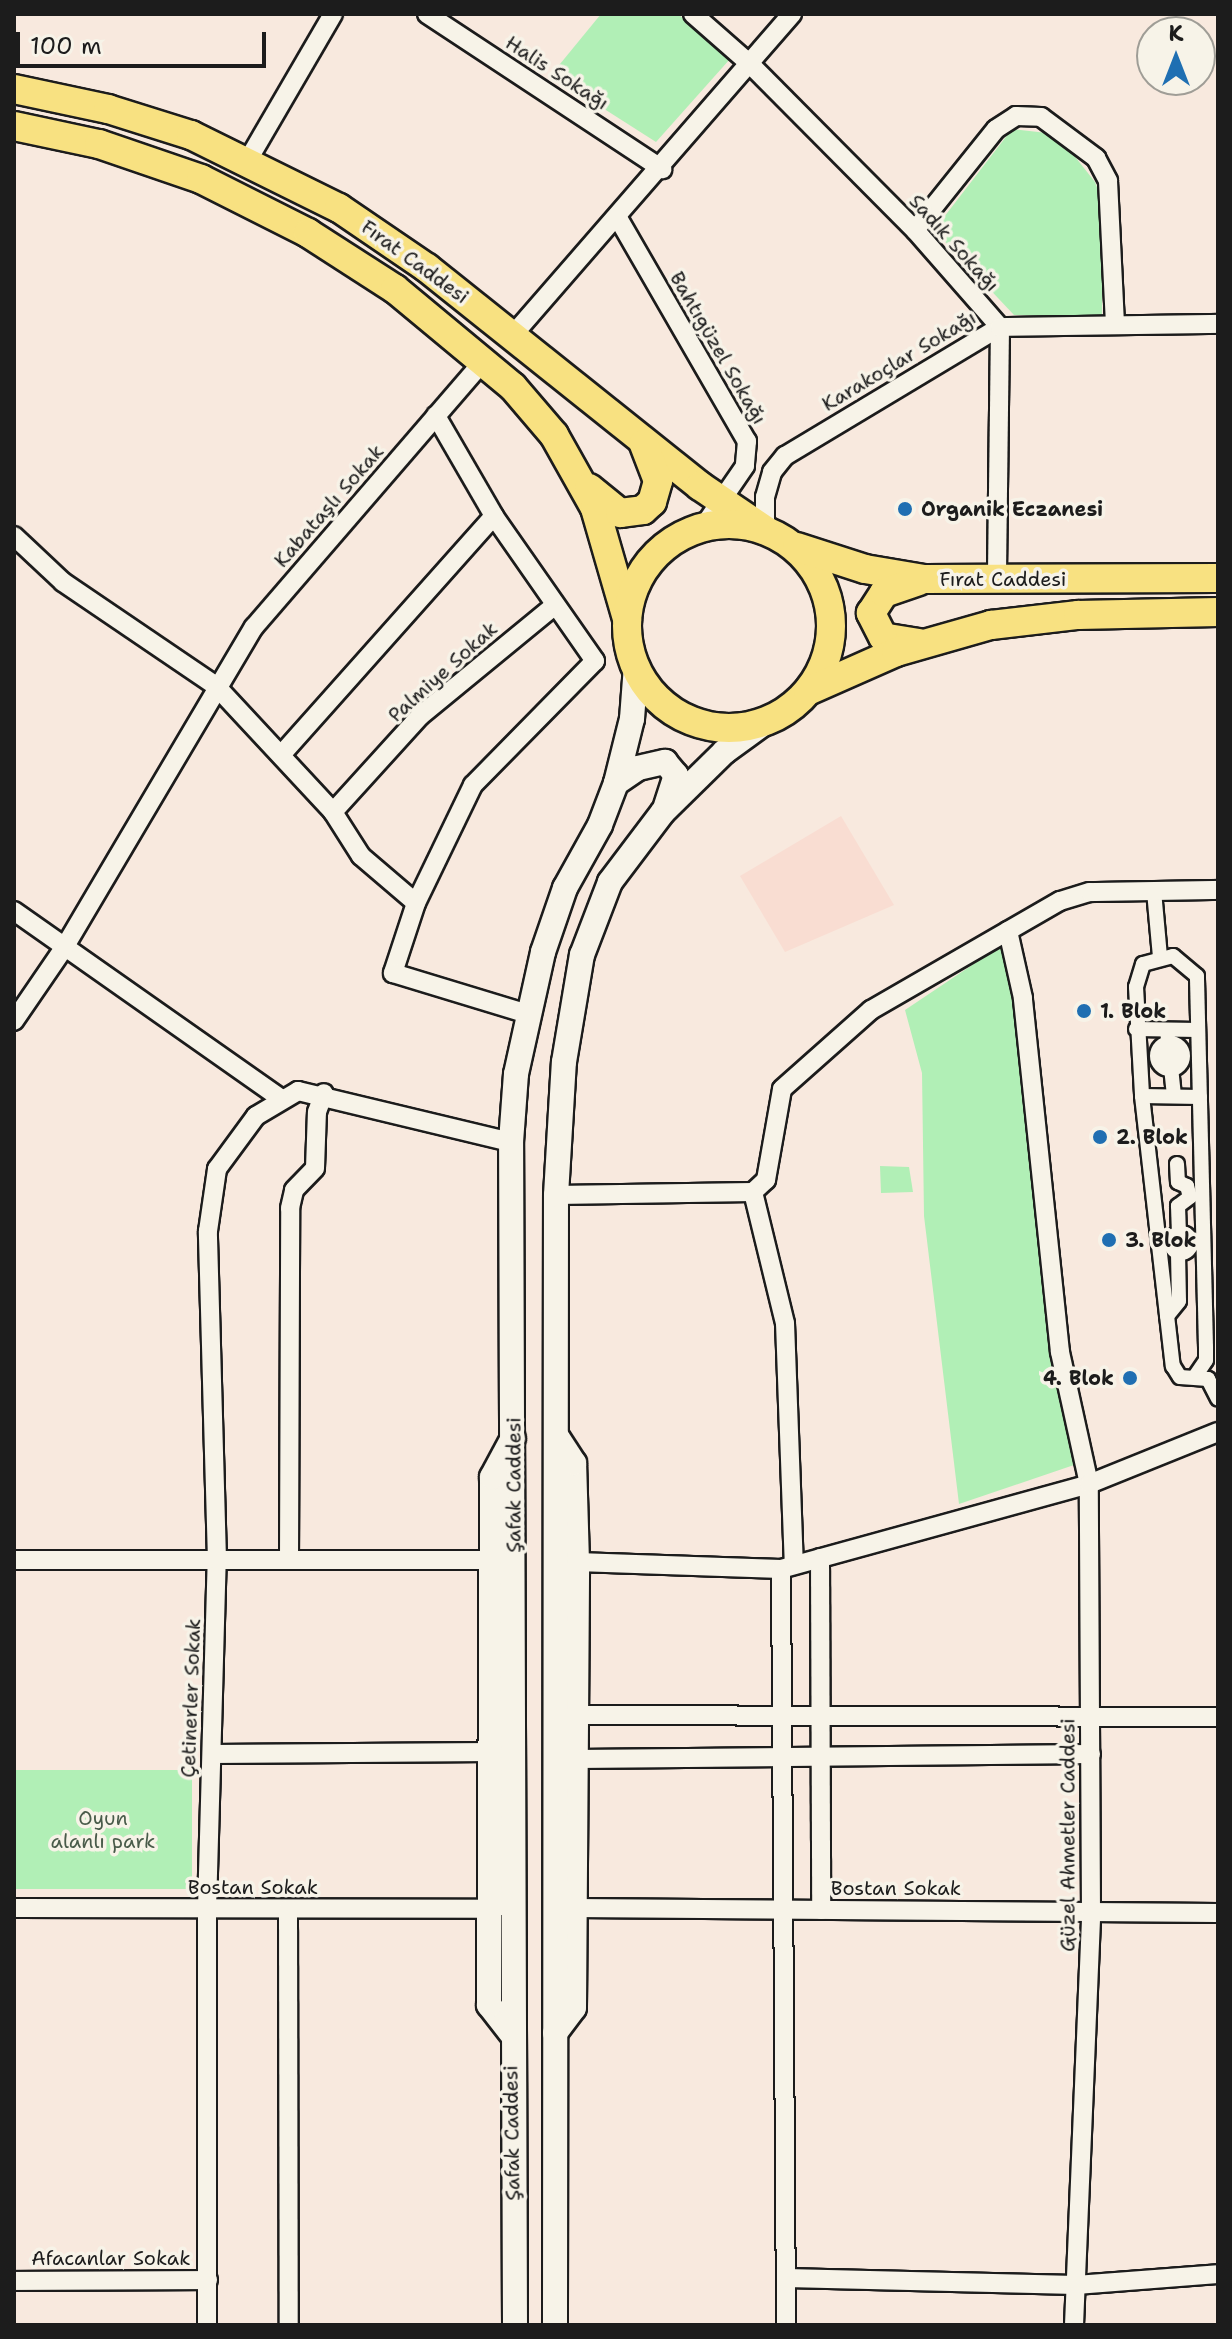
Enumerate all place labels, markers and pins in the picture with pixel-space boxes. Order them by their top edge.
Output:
place label: Organik Eczanesi [921,497,1103,521]
marker: Organik Eczanesi [896,500,914,518]
place label: 1. Blok [1100,999,1166,1023]
marker: 1. Blok [1075,1002,1093,1020]
place label: 2. Blok [1116,1125,1188,1149]
marker: 2. Blok [1091,1128,1109,1146]
place label: 3. Blok [1125,1228,1196,1252]
marker: 3. Blok [1100,1231,1118,1249]
place label: 4. Blok [1043,1366,1114,1390]
marker: 4. Blok [1121,1369,1139,1387]

